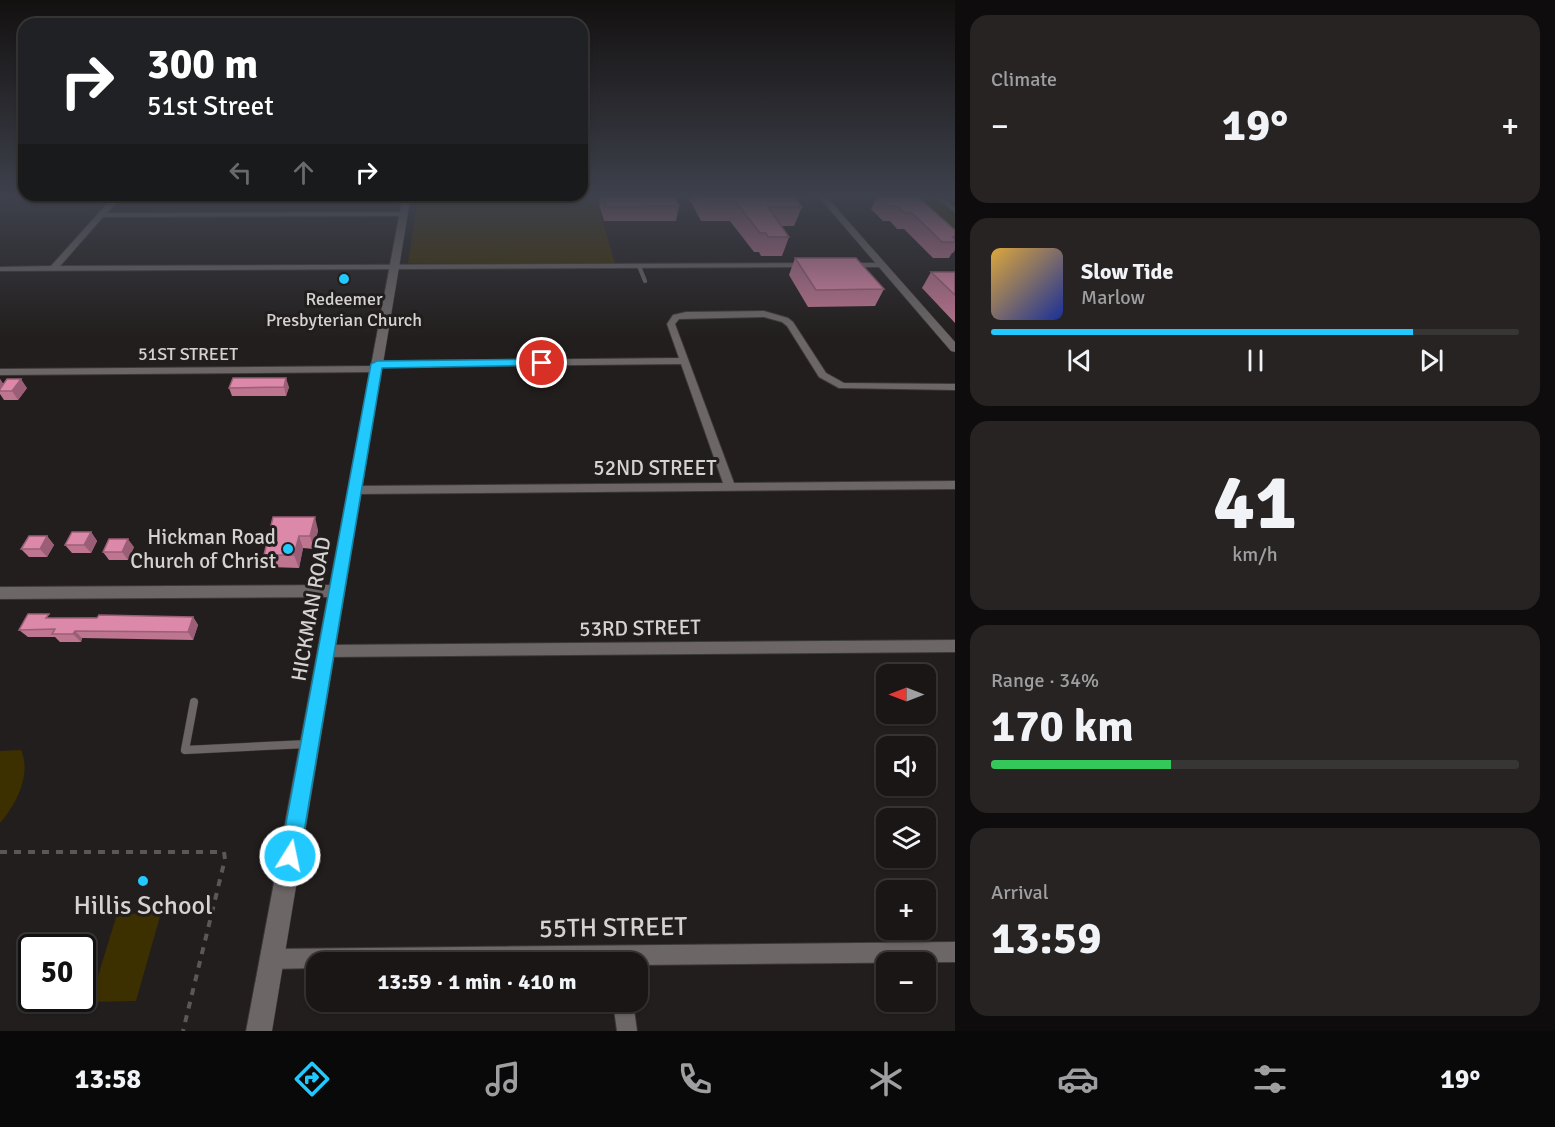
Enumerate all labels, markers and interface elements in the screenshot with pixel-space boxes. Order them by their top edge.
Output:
text: 300 m [147,39,258,90]
icon: right [48,42,126,120]
text: Climate [991,67,1057,92]
text: 51st Street [147,90,274,123]
text: 19° [1222,98,1288,153]
text: − [991,106,1009,147]
text: + [1501,106,1519,147]
icon: left [224,156,257,189]
icon: ahead [287,156,320,189]
icon: right [350,156,383,189]
text: Slow Tide [1081,258,1173,285]
marker: Redeemer Presbyterian Church [337,272,351,286]
text: Marlow [1081,285,1145,310]
place label: Redeemer Presbyterian Church [266,288,422,331]
pin [516,337,567,388]
street label: 51ST STREET [138,343,238,365]
icon: previous [1063,344,1096,377]
icon: pause [1239,344,1272,377]
icon: next [1415,344,1448,377]
icon: arrive [525,346,558,379]
street label: 52ND STREET [593,455,717,481]
text: 41 [1213,455,1297,551]
place label: Hickman Road Church of Christ [130,524,276,574]
street label: HICKMAN ROAD [285,535,337,683]
marker: Hickman Road Church of Christ [281,542,295,556]
text: km/h [1232,542,1278,567]
street label: 53RD STREET [579,614,702,642]
north arrow [876,664,936,724]
map controls [876,664,936,1012]
text: Range · 34% [991,668,1099,693]
text: 170 km [991,699,1134,754]
button: sound [876,736,936,796]
button: layers [876,808,936,868]
position arrow [258,824,322,888]
marker: Hillis School [136,874,150,888]
button: + [876,880,936,940]
text: Arrival [991,880,1049,905]
place label: Hillis School [73,890,213,922]
street label: 55TH STREET [538,911,688,945]
text: 13:59 [991,911,1101,966]
speed limit sign: 50 [18,934,96,1012]
button: − [876,952,936,1012]
text: 13:59 · 1 min · 410 m [377,968,577,995]
icon: directions [291,1058,333,1100]
icon: music [482,1058,524,1100]
icon: phone [674,1058,716,1100]
icon: climate [865,1058,907,1100]
icon: car [1057,1058,1099,1100]
icon: filters [1249,1058,1291,1100]
text: 13:58 [75,1063,141,1096]
text: 19° [1440,1063,1480,1096]

